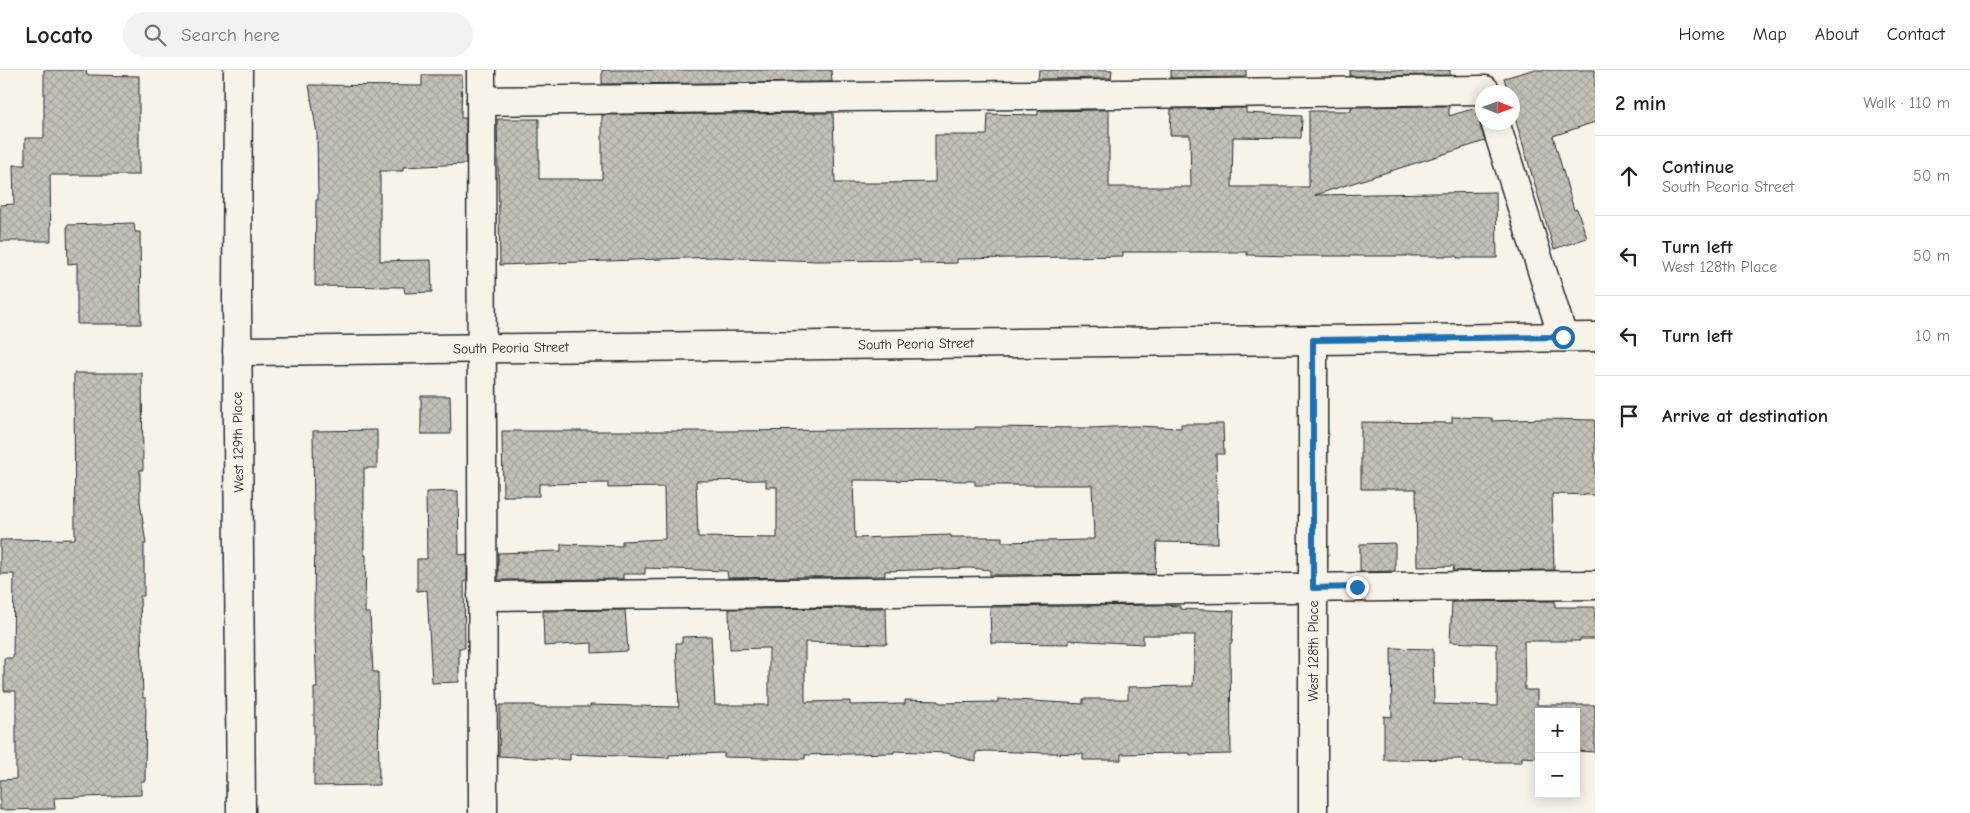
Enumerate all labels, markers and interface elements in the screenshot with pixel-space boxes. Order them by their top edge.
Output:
search box [123,12,473,57]
text: Locato [25,21,93,49]
icon: search [141,21,169,49]
text: Search here [181,24,280,46]
text: Home [1678,24,1725,45]
text: Map [1753,24,1787,45]
text: About [1815,24,1859,45]
text: Contact [1887,24,1945,45]
north arrow [1475,85,1520,130]
text: 2 min [1615,91,1666,115]
text: Walk · 110 m [1863,94,1950,112]
text: Continue [1662,156,1734,178]
icon: ahead [1615,162,1643,190]
text: 50 m [1913,167,1950,185]
text: South Peoria Street [1662,178,1794,196]
text: Turn left [1662,236,1733,258]
icon: left [1615,242,1643,270]
text: 50 m [1913,247,1950,265]
text: West 128th Place [1662,258,1777,276]
icon: left [1615,322,1643,350]
text: Turn left [1662,325,1733,347]
route start [1552,326,1575,349]
text: 10 m [1915,327,1950,345]
street label: South Peoria Street [858,334,975,354]
street label: South Peoria Street [453,338,570,358]
street label: West 129th Place [229,391,247,493]
icon: arrive [1615,402,1643,430]
text: Arrive at destination [1662,405,1828,427]
route end [1346,576,1369,599]
street label: West 128th Place [1305,601,1322,701]
map controls [1535,708,1580,798]
button: + [1535,708,1580,753]
button: − [1535,753,1580,798]

